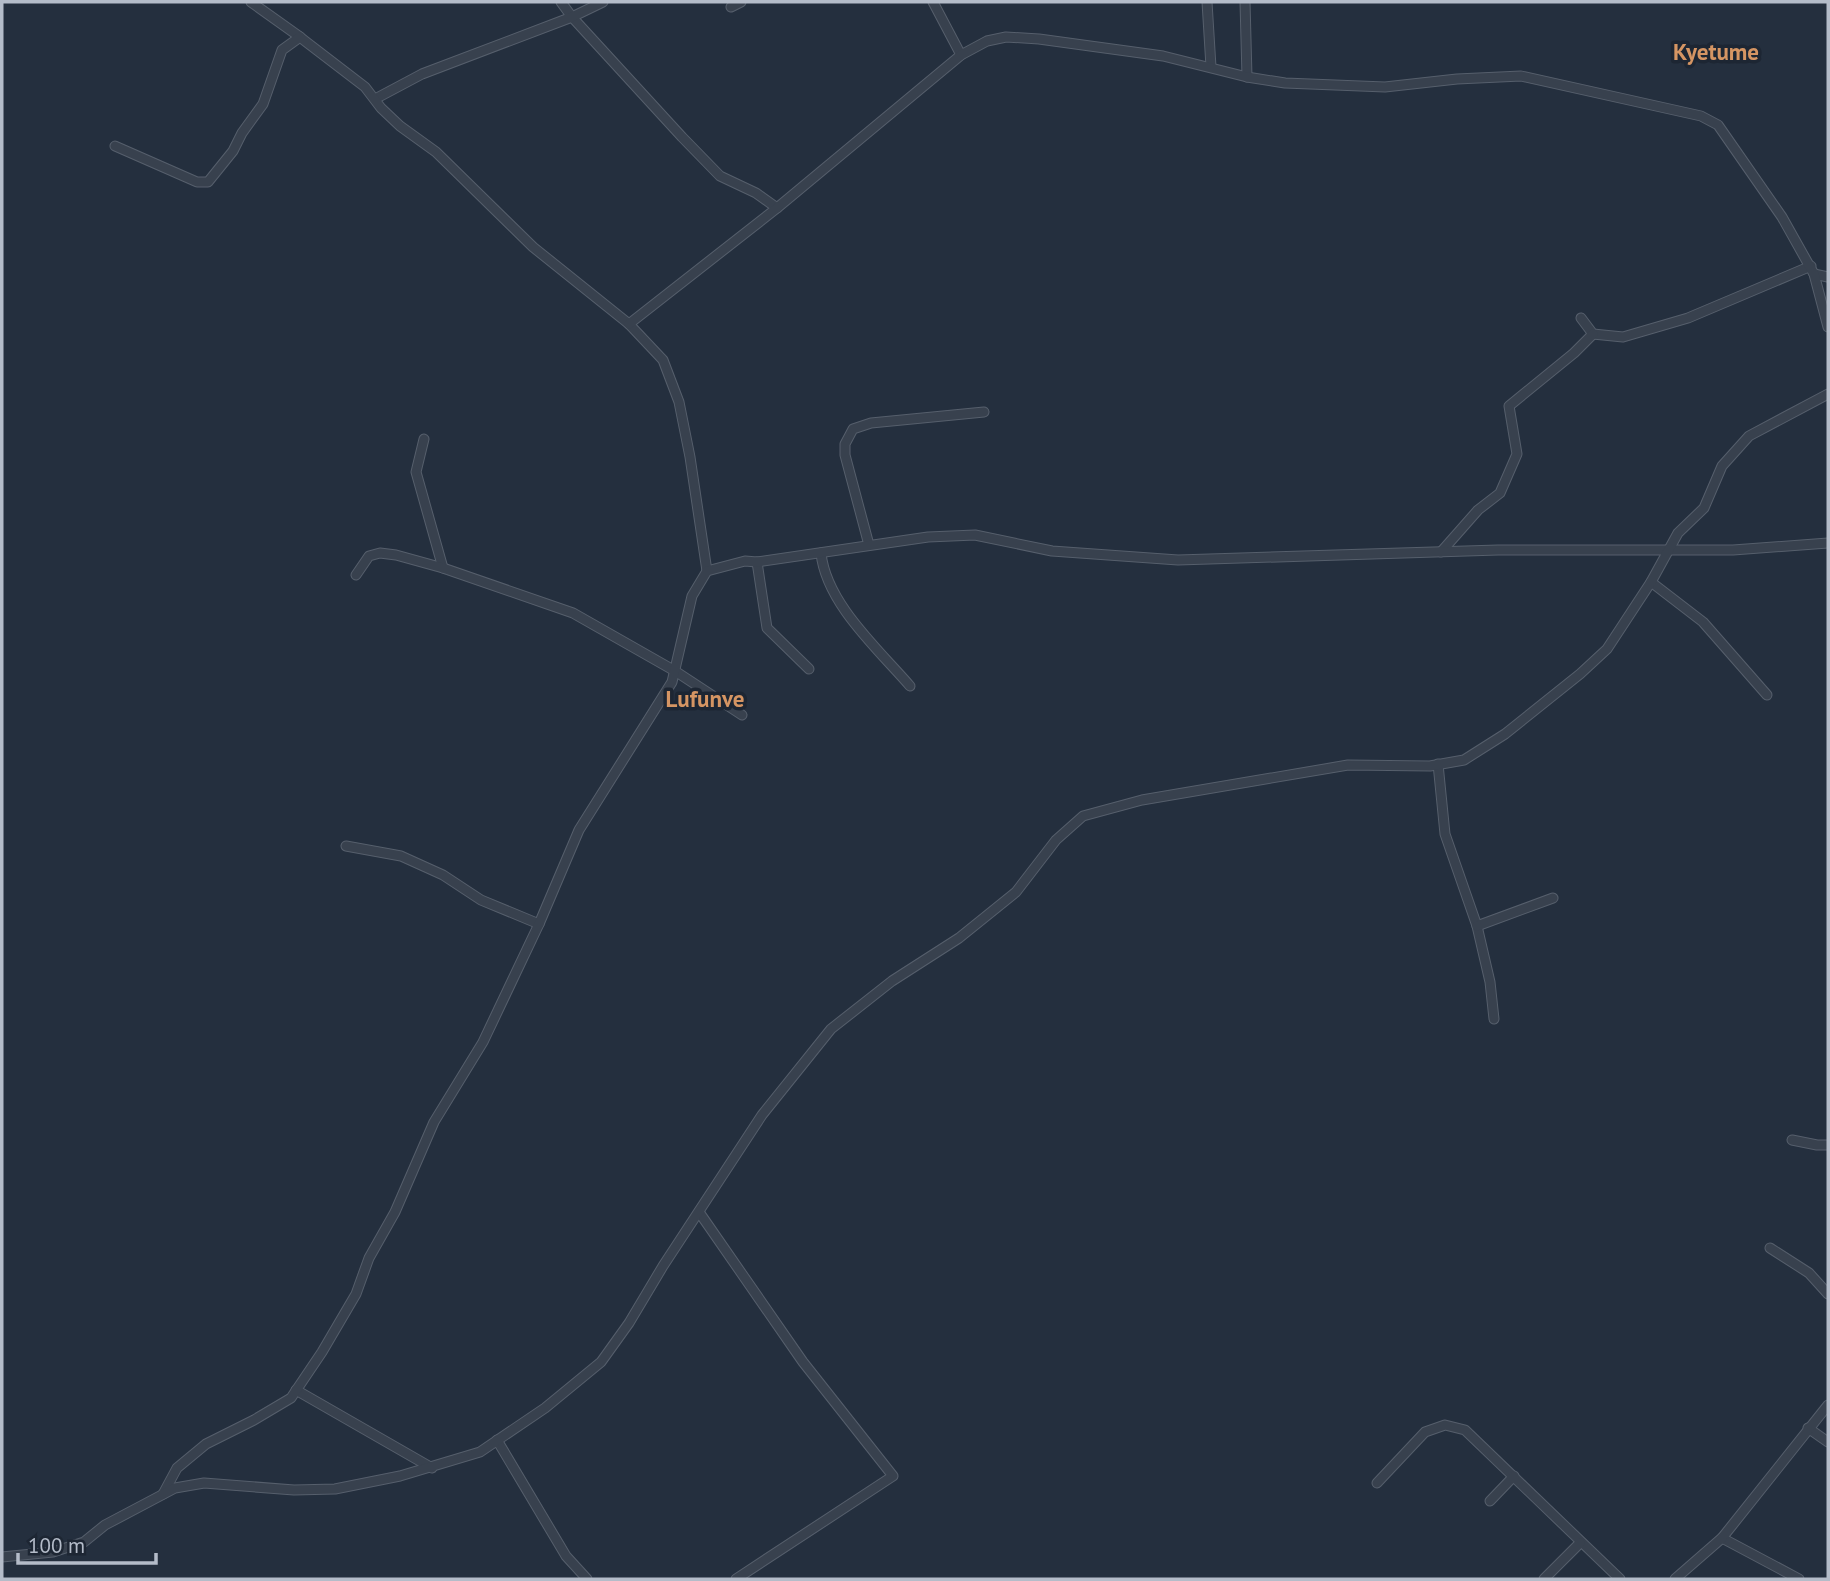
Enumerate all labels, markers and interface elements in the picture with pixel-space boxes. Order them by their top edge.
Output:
district label: Kyetume [1673,37,1759,66]
district label: Lufunve [666,684,744,713]
scale bar [18,1522,156,1566]
text: 100 m [28,1532,85,1559]

